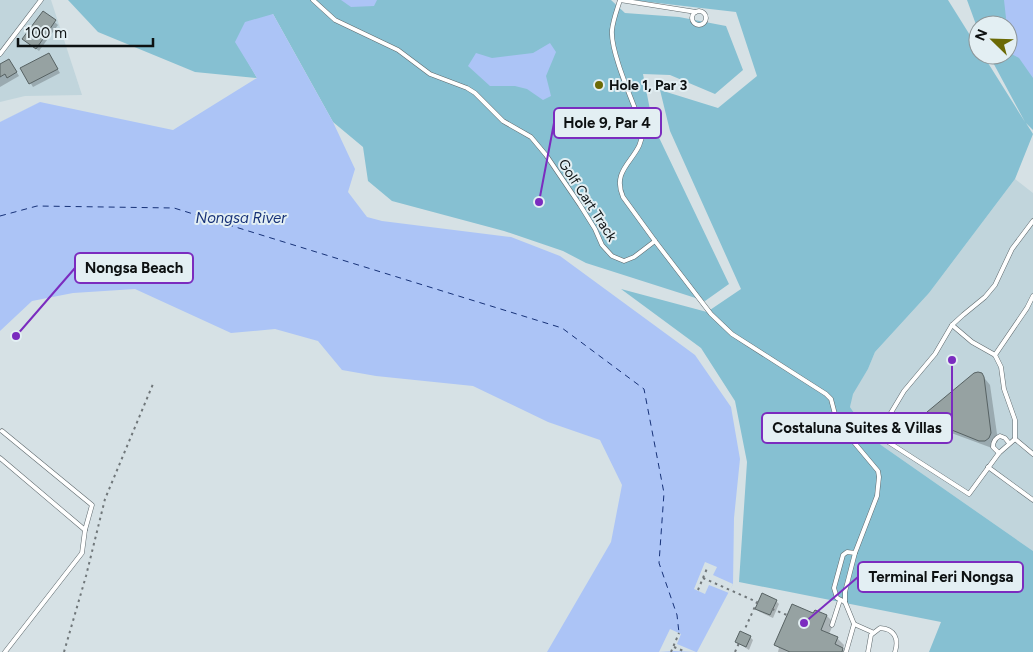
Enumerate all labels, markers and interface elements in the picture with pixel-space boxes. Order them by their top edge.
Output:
scale bar [18,15,152,47]
north arrow [968,15,1018,65]
text: 100 m [25,24,67,42]
text: N [972,27,991,43]
place label: Hole 1, Par 3 [609,77,687,94]
marker: Hole 1, Par 3 [593,79,605,91]
callout: Hole 9, Par 4 [554,108,661,138]
text: Hole 9, Par 4 [563,114,651,132]
street label: Golf Cart Track [555,156,621,245]
water label: Nongsa River [196,209,287,227]
callout: Nongsa Beach [75,253,193,283]
text: Nongsa Beach [85,259,183,277]
callout: Costaluna Suites & Villas [762,413,952,443]
text: Costaluna Suites & Villas [772,419,942,437]
callout: Terminal Feri Nongsa [858,562,1023,592]
text: Terminal Feri Nongsa [868,568,1014,586]

